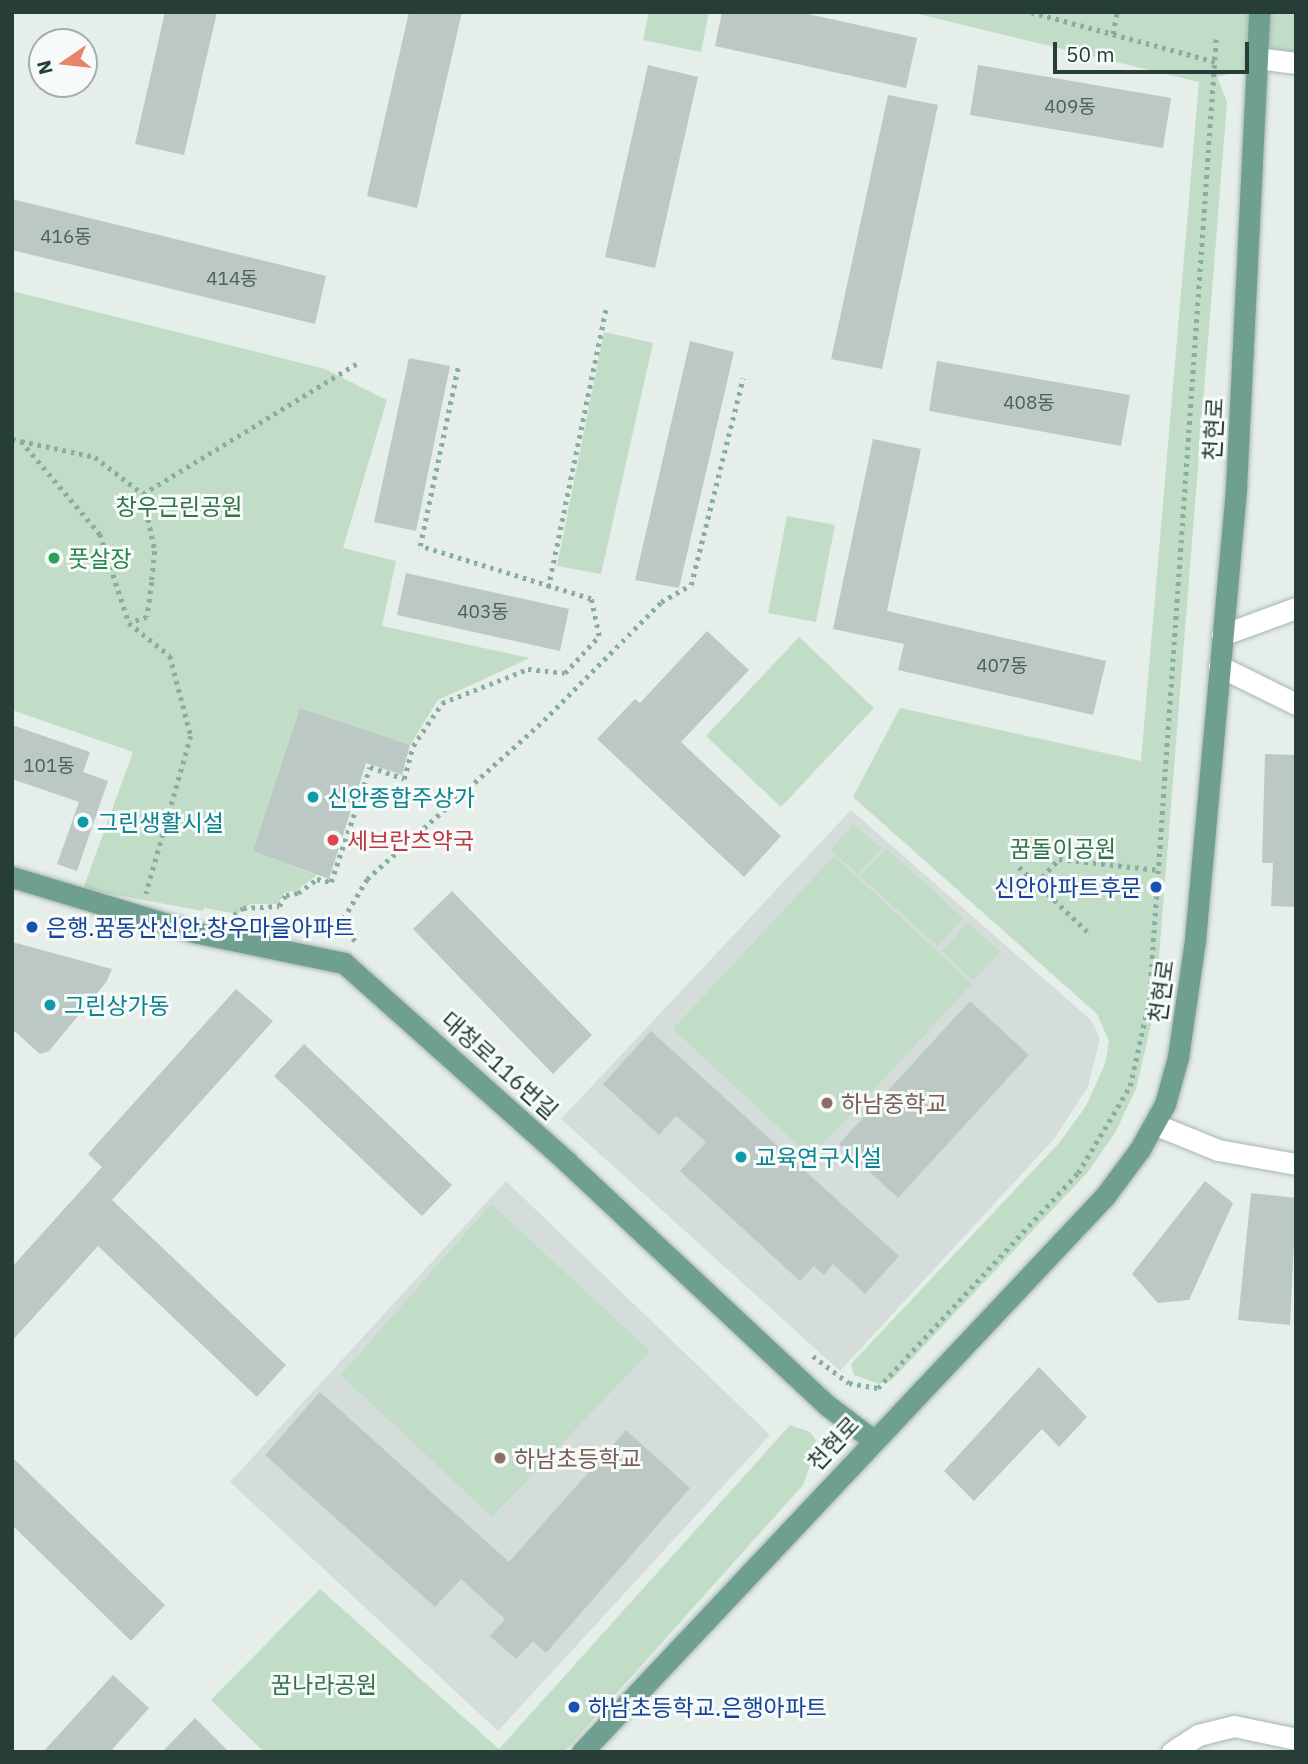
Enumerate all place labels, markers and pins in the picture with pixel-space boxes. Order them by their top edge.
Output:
place label: 풋살장 [68,544,131,572]
marker: 풋살장 [46,550,62,566]
place label: 신안종합주상가 [327,783,475,811]
marker: 신안종합주상가 [305,789,321,805]
place label: 그린생활시설 [97,808,224,836]
marker: 그린생활시설 [75,814,91,830]
place label: 세브란츠약국 [347,826,474,854]
marker: 세브란츠약국 [325,832,341,848]
place label: 신안아파트후문 [994,873,1142,901]
marker: 신안아파트후문 [1148,879,1164,895]
place label: 은행.꿈동산신안.창우마을아파트 [46,913,355,941]
marker: 은행.꿈동산신안.창우마을아파트 [24,919,40,935]
place label: 그린상가동 [64,991,170,1019]
marker: 그린상가동 [42,997,58,1013]
place label: 하남중학교 [841,1089,947,1117]
marker: 하남중학교 [819,1095,835,1111]
place label: 교육연구시설 [755,1143,882,1171]
marker: 교육연구시설 [733,1149,749,1165]
place label: 하남초등학교 [514,1444,641,1472]
marker: 하남초등학교 [492,1450,508,1466]
place label: 하남초등학교.은행아파트 [588,1693,827,1721]
marker: 하남초등학교.은행아파트 [566,1699,582,1715]

